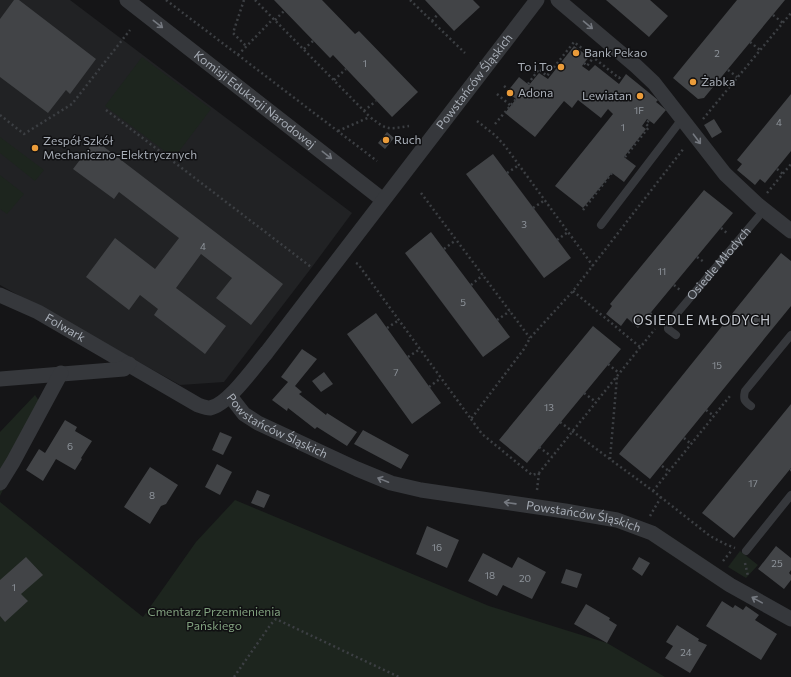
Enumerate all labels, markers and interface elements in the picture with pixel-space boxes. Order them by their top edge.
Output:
one-way arrow [152,20,163,28]
one-way arrow [583,21,593,30]
street label: Powstańców Śląskich [433,30,515,131]
place label: Bank Pekao [584,45,647,59]
street label: Komisji Edukacji Narodowej [192,47,319,151]
house number: 2 [714,47,720,59]
marker: Bank Pekao [571,48,581,58]
house number: 1 [363,57,367,69]
place label: To i To [517,59,553,73]
marker: To i To [556,62,566,72]
place label: Żabka [701,74,735,88]
marker: Żabka [688,77,698,87]
place label: Adona [518,85,553,99]
marker: Adona [505,88,515,98]
place label: Lewiatan [582,88,632,102]
marker: Lewiatan [635,91,645,101]
house number: 1F [634,104,644,116]
house number: 4 [776,116,782,128]
house number: 1 [621,121,625,133]
place label: Ruch [394,132,422,146]
place label: Zespół Szkół Mechaniczno-Elektrycznych [43,133,197,161]
one-way arrow [692,133,701,144]
marker: Ruch [381,135,391,145]
marker: Zespół Szkół Mechaniczno-Elektrycznych [30,143,40,153]
one-way arrow [321,151,332,159]
house number: 3 [521,218,527,230]
street label: Osiedle Młodych [683,223,753,302]
house number: 4 [200,240,206,252]
house number: 11 [658,265,666,277]
house number: 5 [460,296,466,308]
street label: Folwark [43,310,89,344]
district label: OSIEDLE MŁODYCH [633,312,771,328]
house number: 15 [712,359,722,371]
house number: 7 [393,366,399,378]
street label: Powstańców Śląskich [224,390,330,460]
house number: 13 [544,401,554,413]
house number: 6 [67,440,73,452]
one-way arrow [377,475,389,483]
house number: 17 [748,477,758,489]
house number: 8 [149,489,155,501]
street label: Powstańców Śląskich [526,497,643,534]
one-way arrow [504,499,517,507]
house number: 16 [432,541,442,553]
house number: 25 [771,557,783,569]
house number: 18 [485,569,495,581]
house number: 20 [519,572,531,584]
house number: 1 [12,581,16,593]
one-way arrow [751,596,763,604]
park label: Cmentarz Przemienienia Pańskiego [147,604,281,632]
house number: 24 [680,646,692,658]

